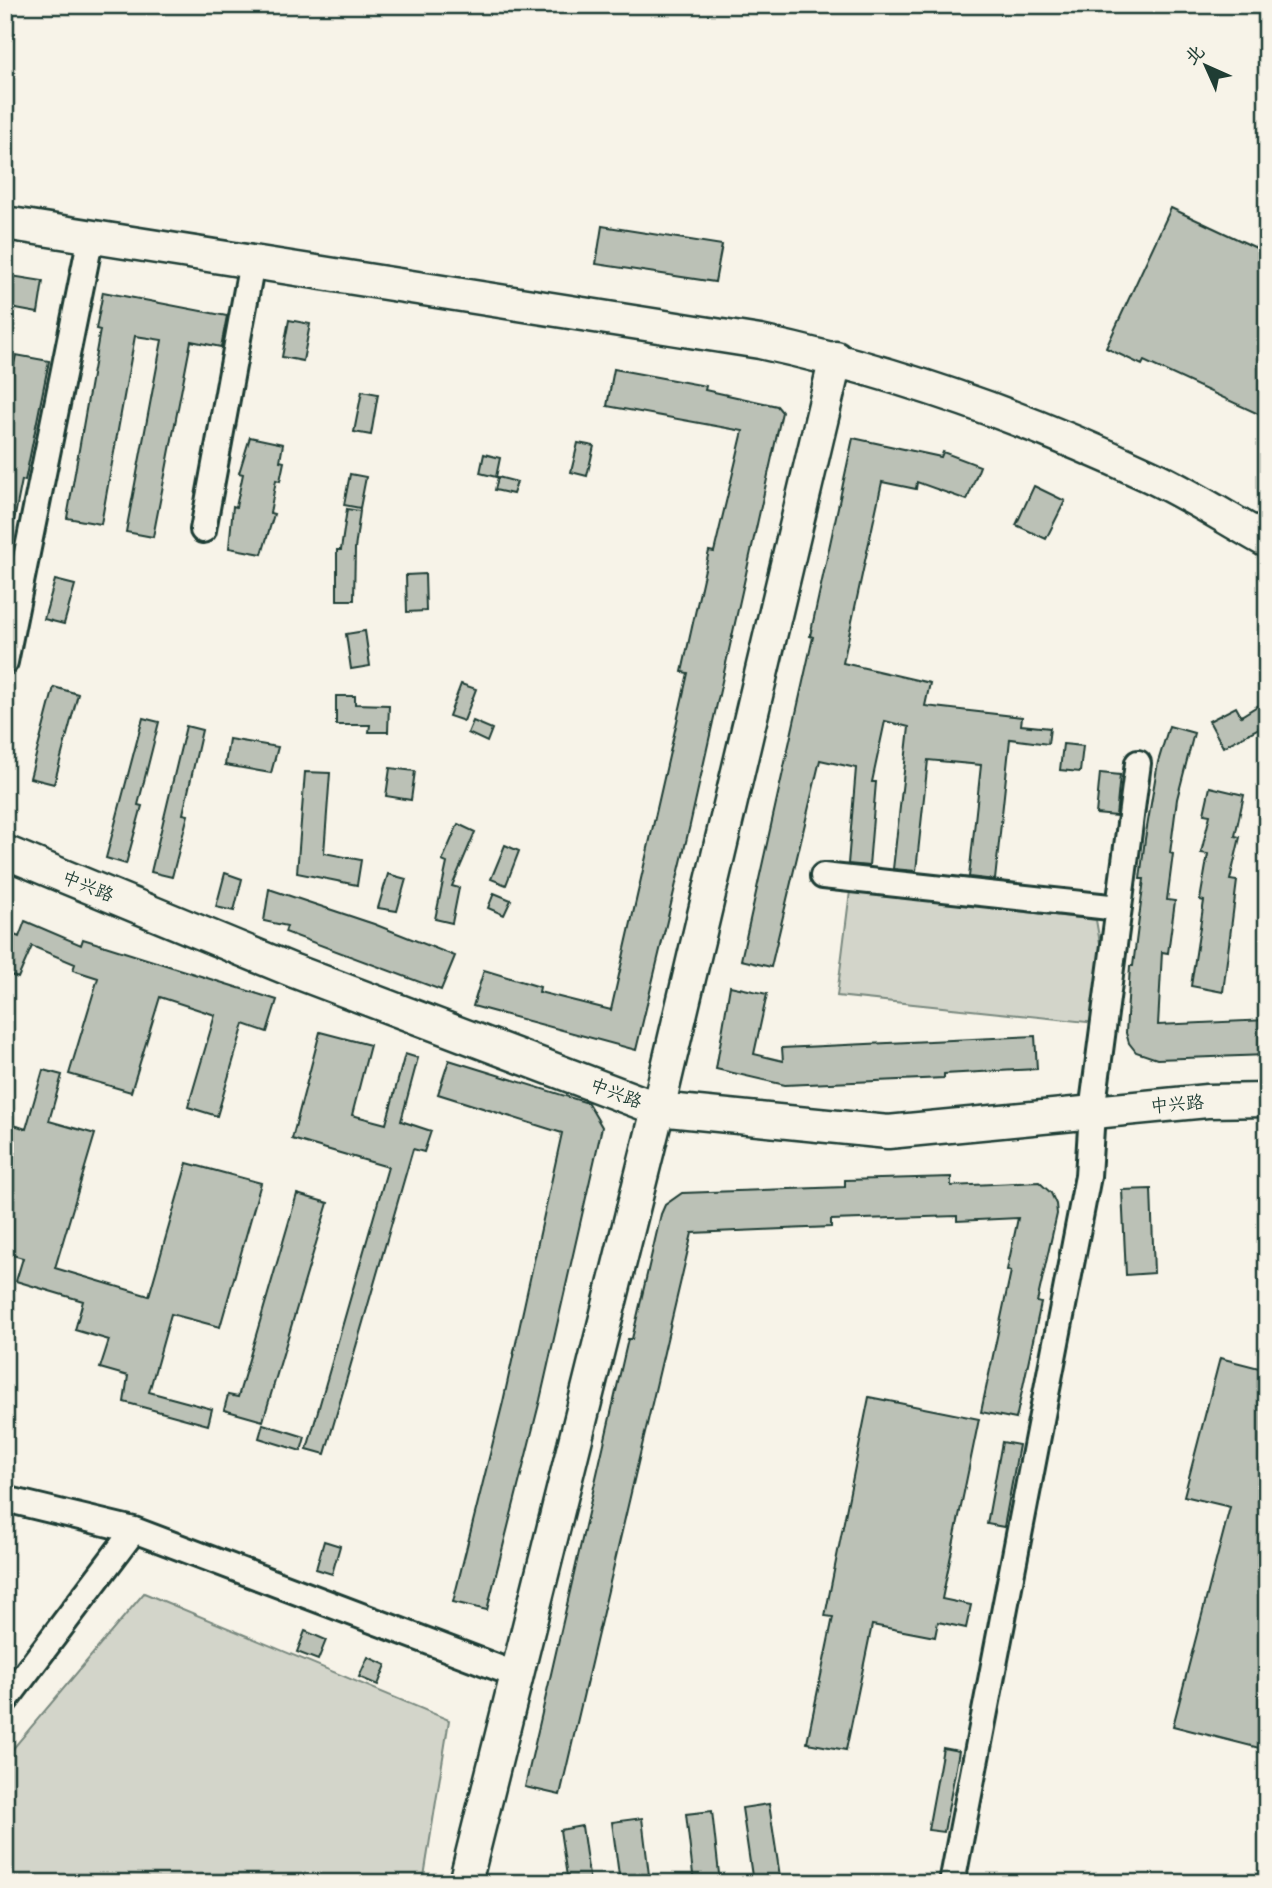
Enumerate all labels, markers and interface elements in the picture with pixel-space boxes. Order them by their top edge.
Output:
north arrow [1170,32,1240,102]
text: 北 [1180,40,1210,70]
street label: 中兴路 [59,867,117,906]
street label: 中兴路 [587,1074,645,1113]
street label: 中兴路 [1149,1092,1205,1117]

